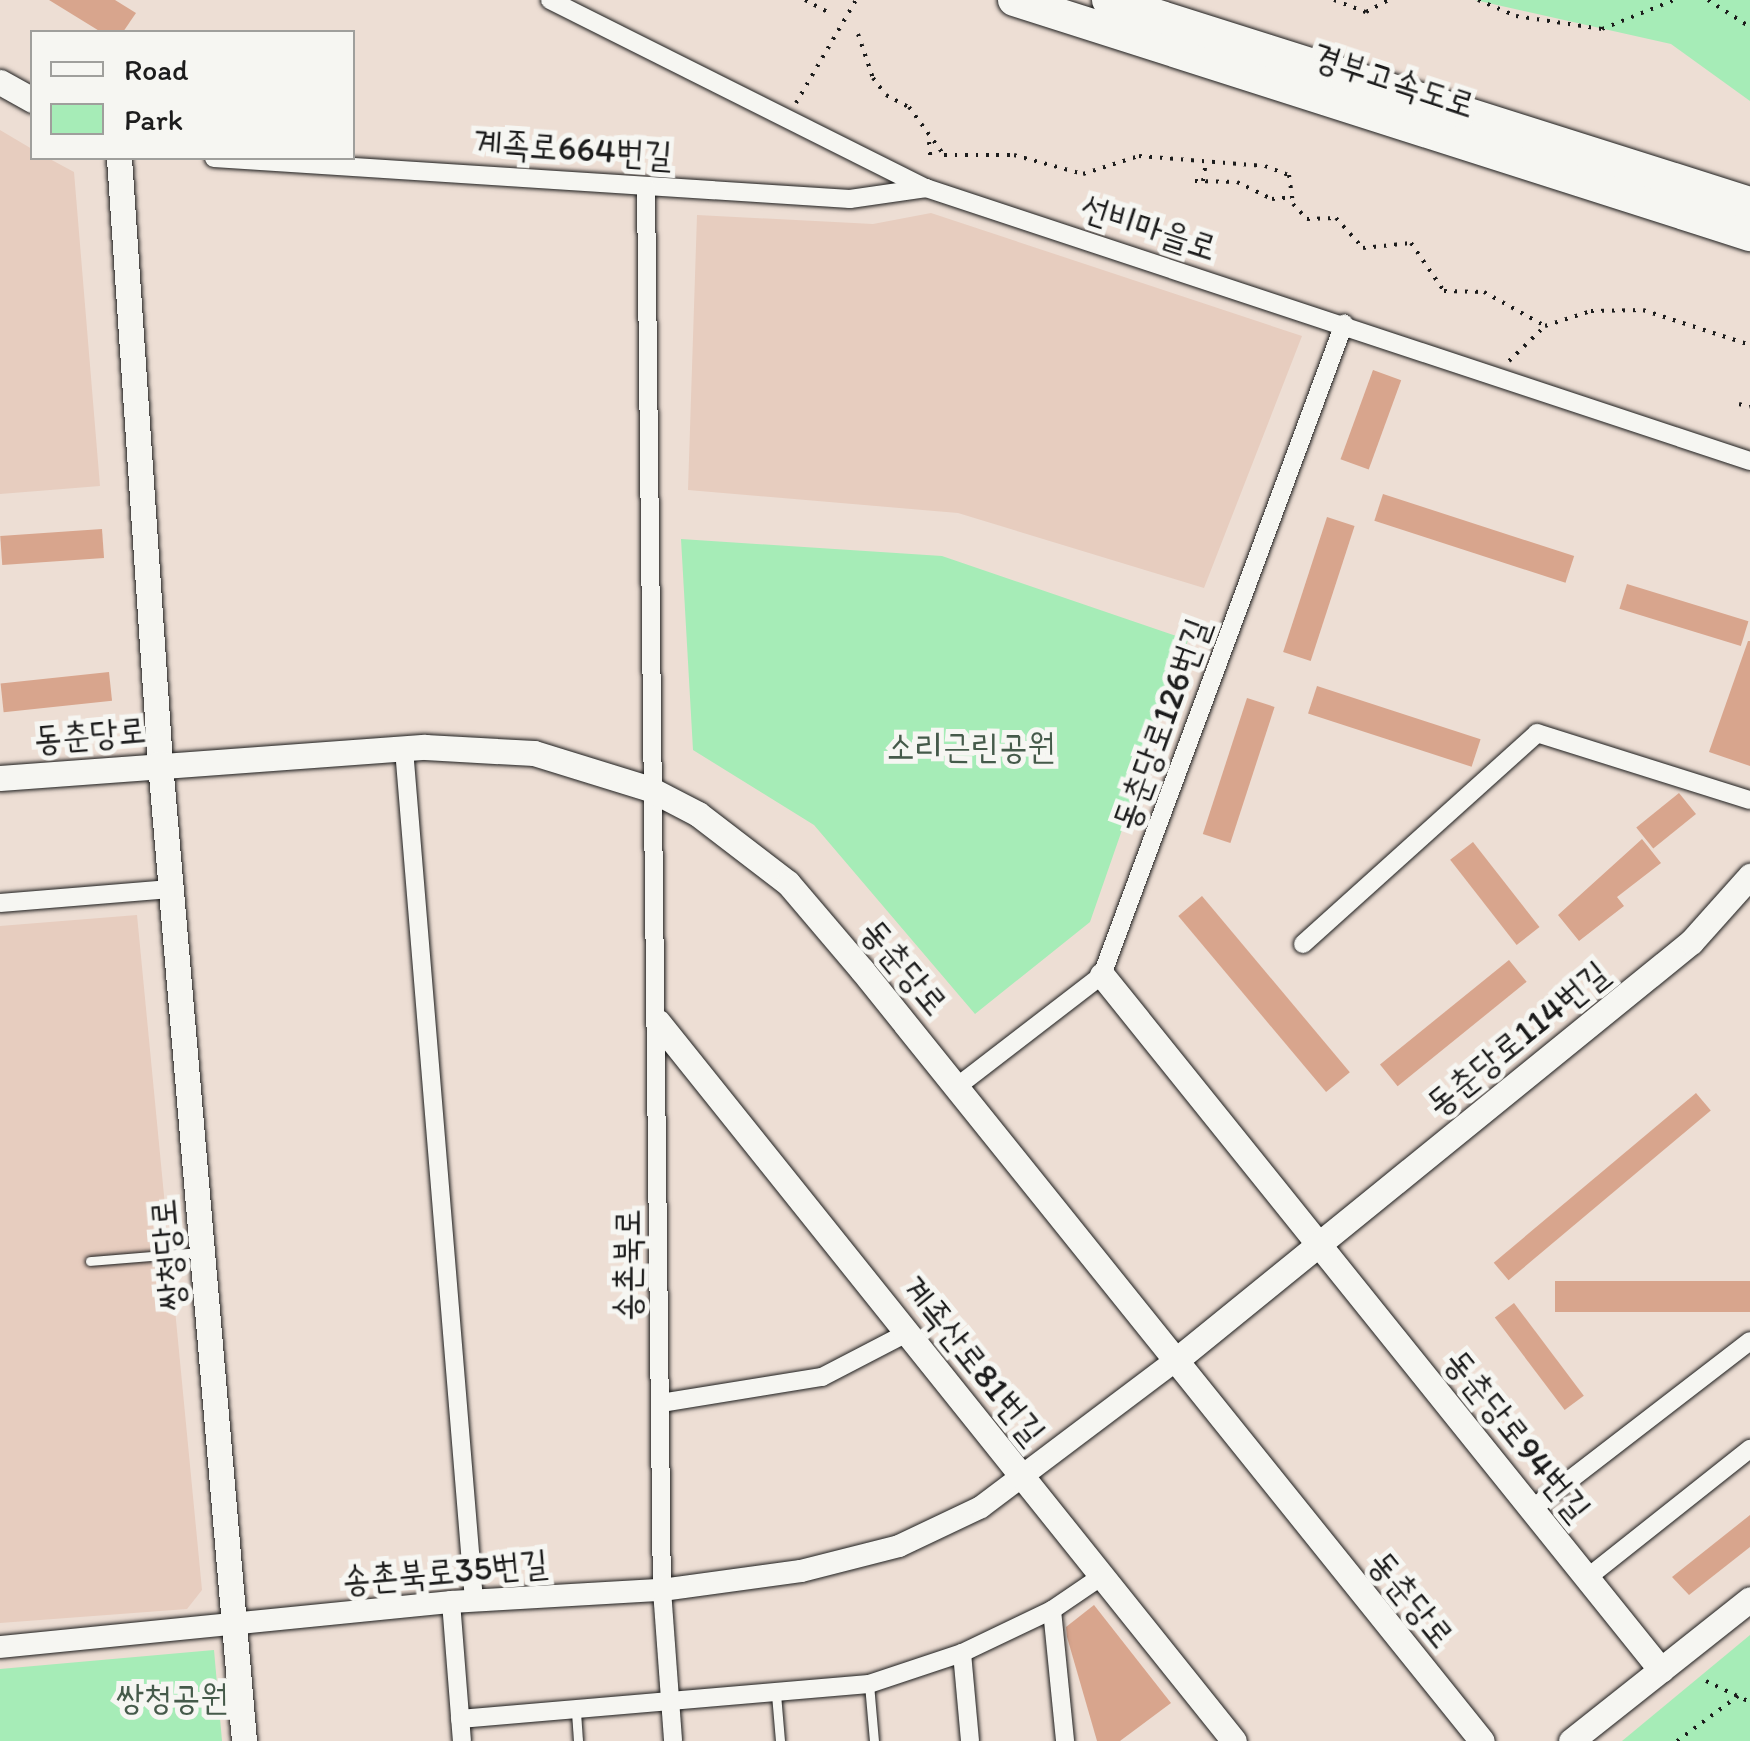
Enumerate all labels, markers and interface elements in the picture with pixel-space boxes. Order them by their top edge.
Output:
legend [30,30,355,160]
street label: 경부고속도로 [1307,34,1481,126]
text: Road [124,51,189,88]
text: Park [124,101,183,138]
street label: 계족로664번길 [472,120,674,176]
street label: 선비마을로 [1076,185,1222,269]
street label: 동춘당로126번길 [1103,612,1219,836]
street label: 동춘당로 [32,708,148,760]
park label: 소리근린공원 [887,725,1055,767]
street label: 동춘당로 [853,910,957,1024]
street label: 동춘당로114번길 [1417,952,1617,1124]
street label: 쌍청당로 [141,1197,193,1313]
street label: 송촌북로 [606,1209,648,1321]
street label: 계족산로81번길 [893,1267,1055,1453]
street label: 동춘당로94번길 [1436,1341,1600,1529]
street label: 송촌북로35번길 [340,1541,550,1601]
street label: 동춘당로 [1360,1542,1464,1656]
park label: 쌍청공원 [116,1676,228,1718]

